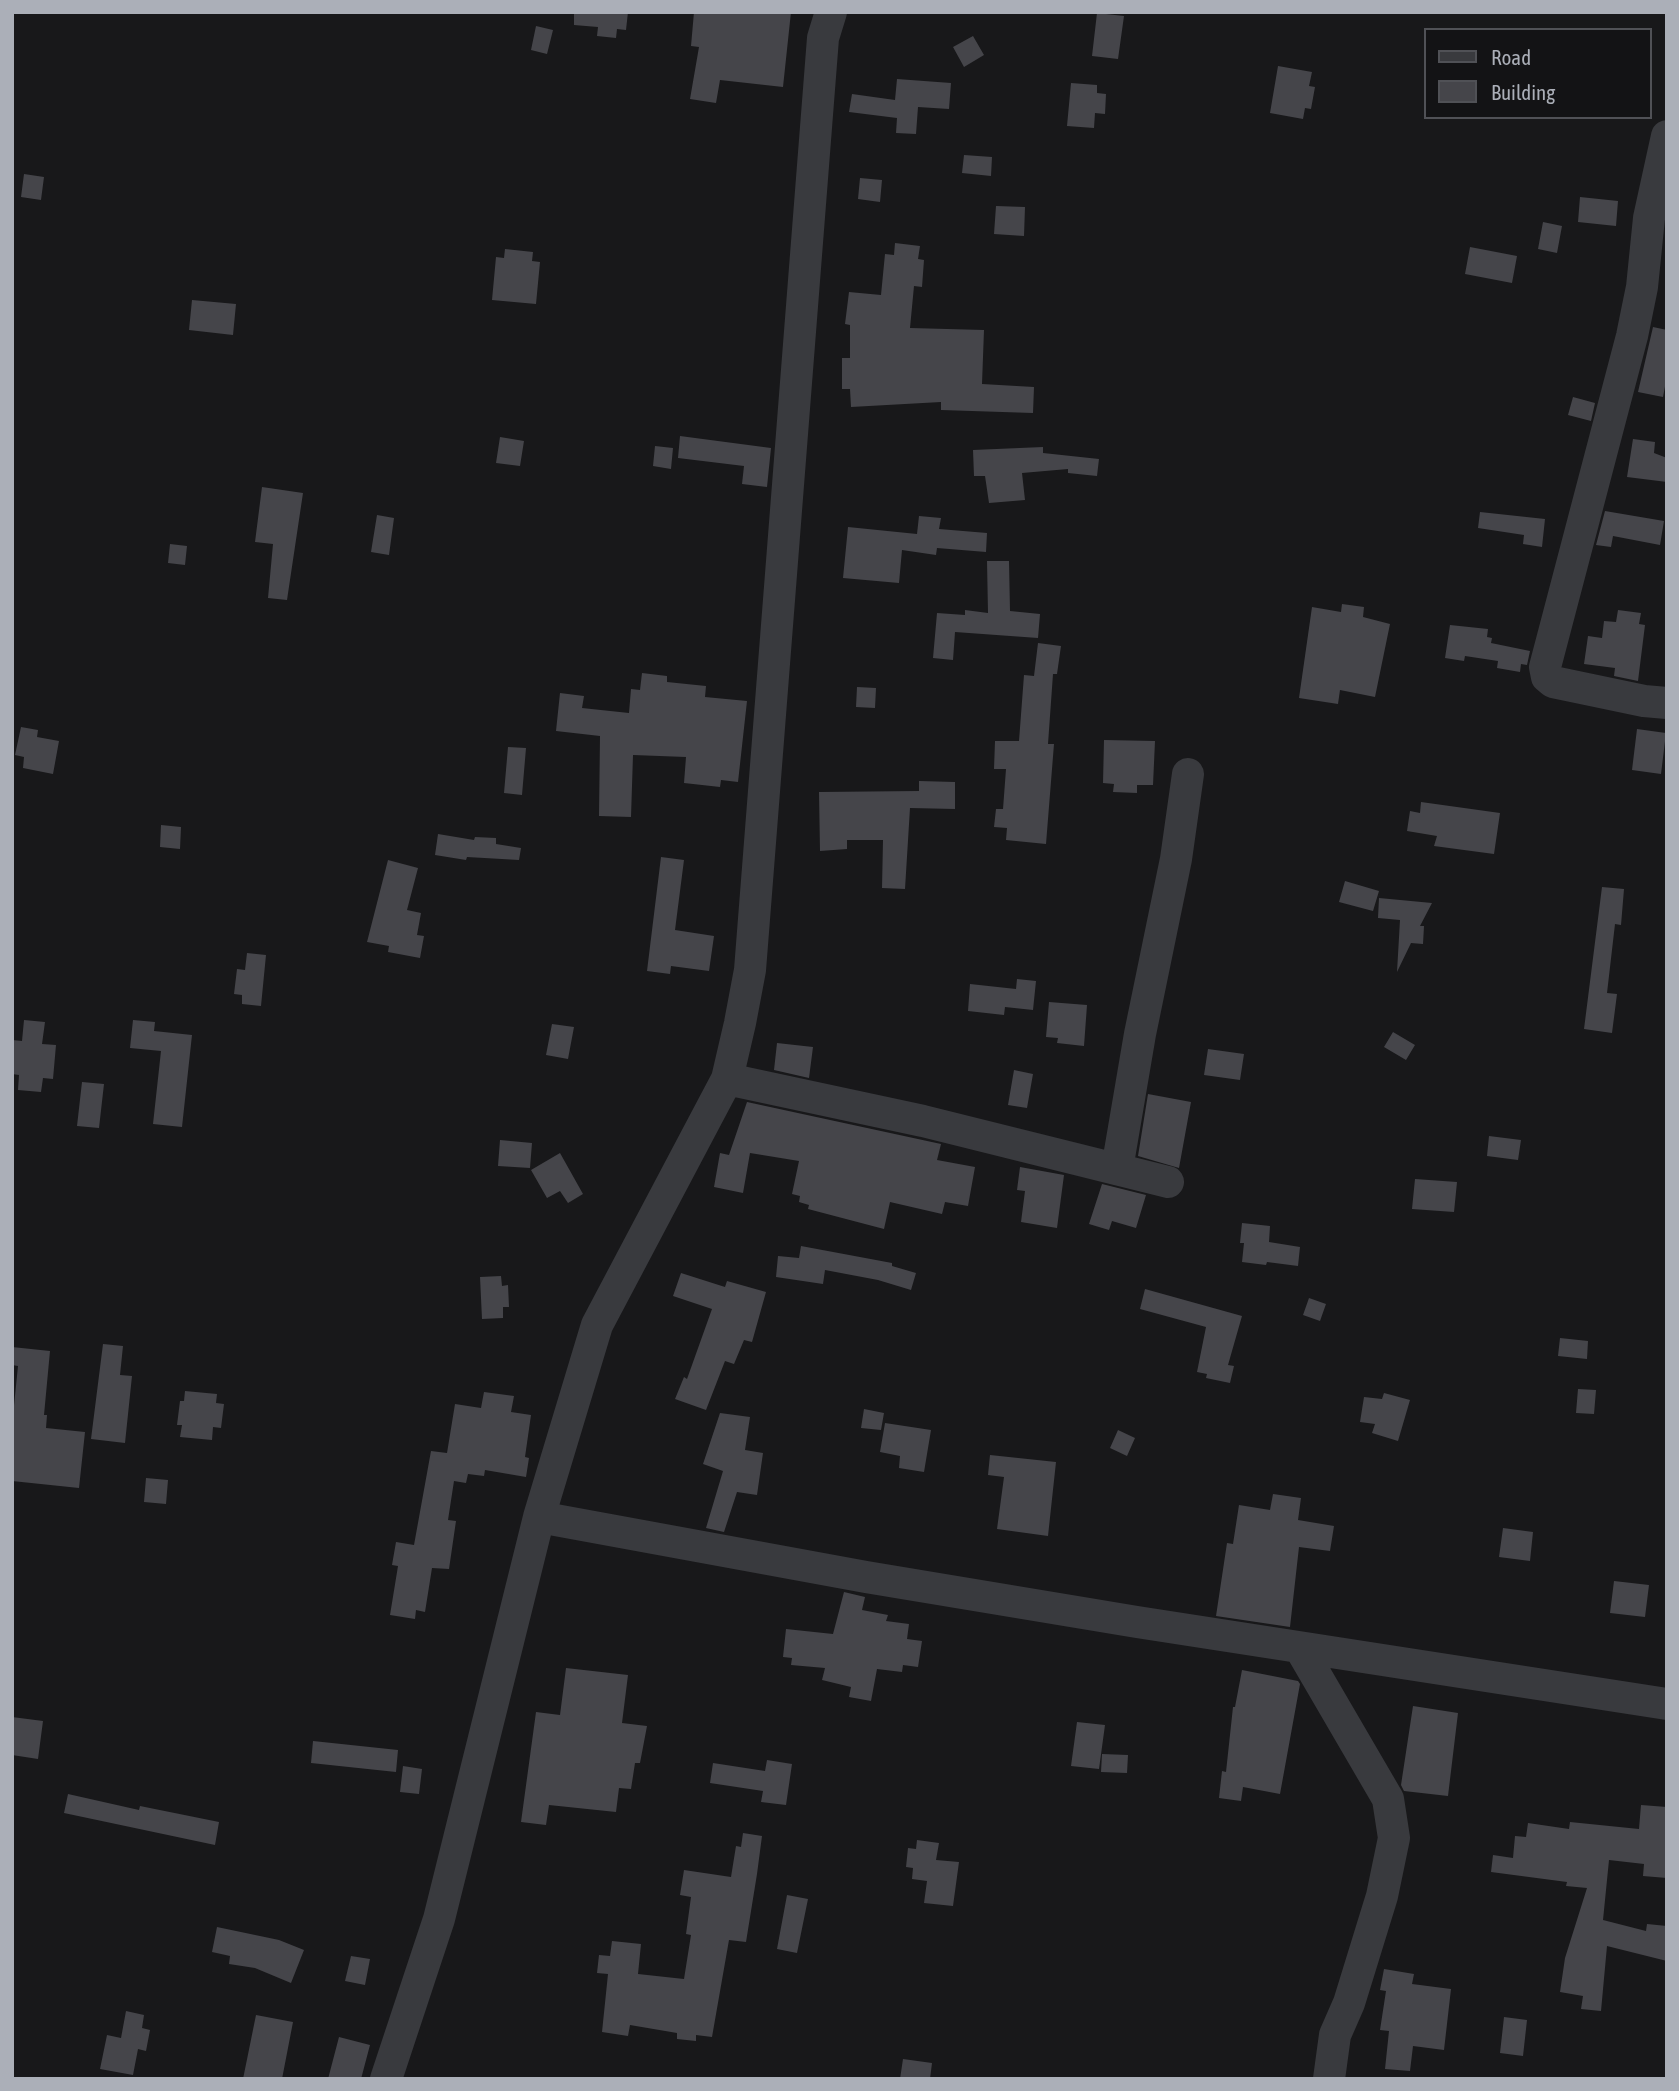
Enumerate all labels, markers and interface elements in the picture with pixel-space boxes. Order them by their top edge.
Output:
legend [1424,28,1651,119]
text: Road [1491,45,1531,69]
text: Building [1491,80,1555,104]

